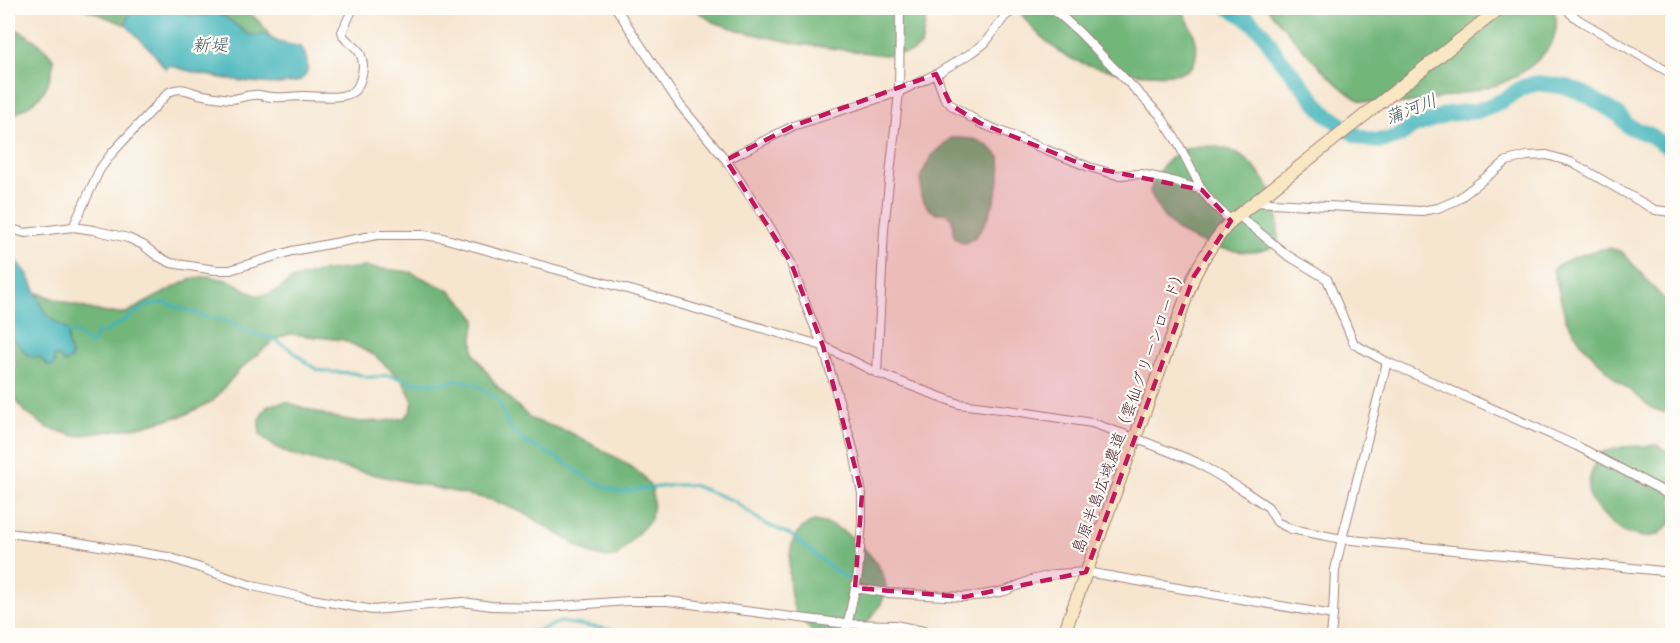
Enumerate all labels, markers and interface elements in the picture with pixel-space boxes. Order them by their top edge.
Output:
water label: 新堤 [192,34,229,57]
water label: 蒲河川 [1382,89,1441,130]
street label: 島原半島広域農道（雲仙グリーンロード） [1068,265,1190,556]

